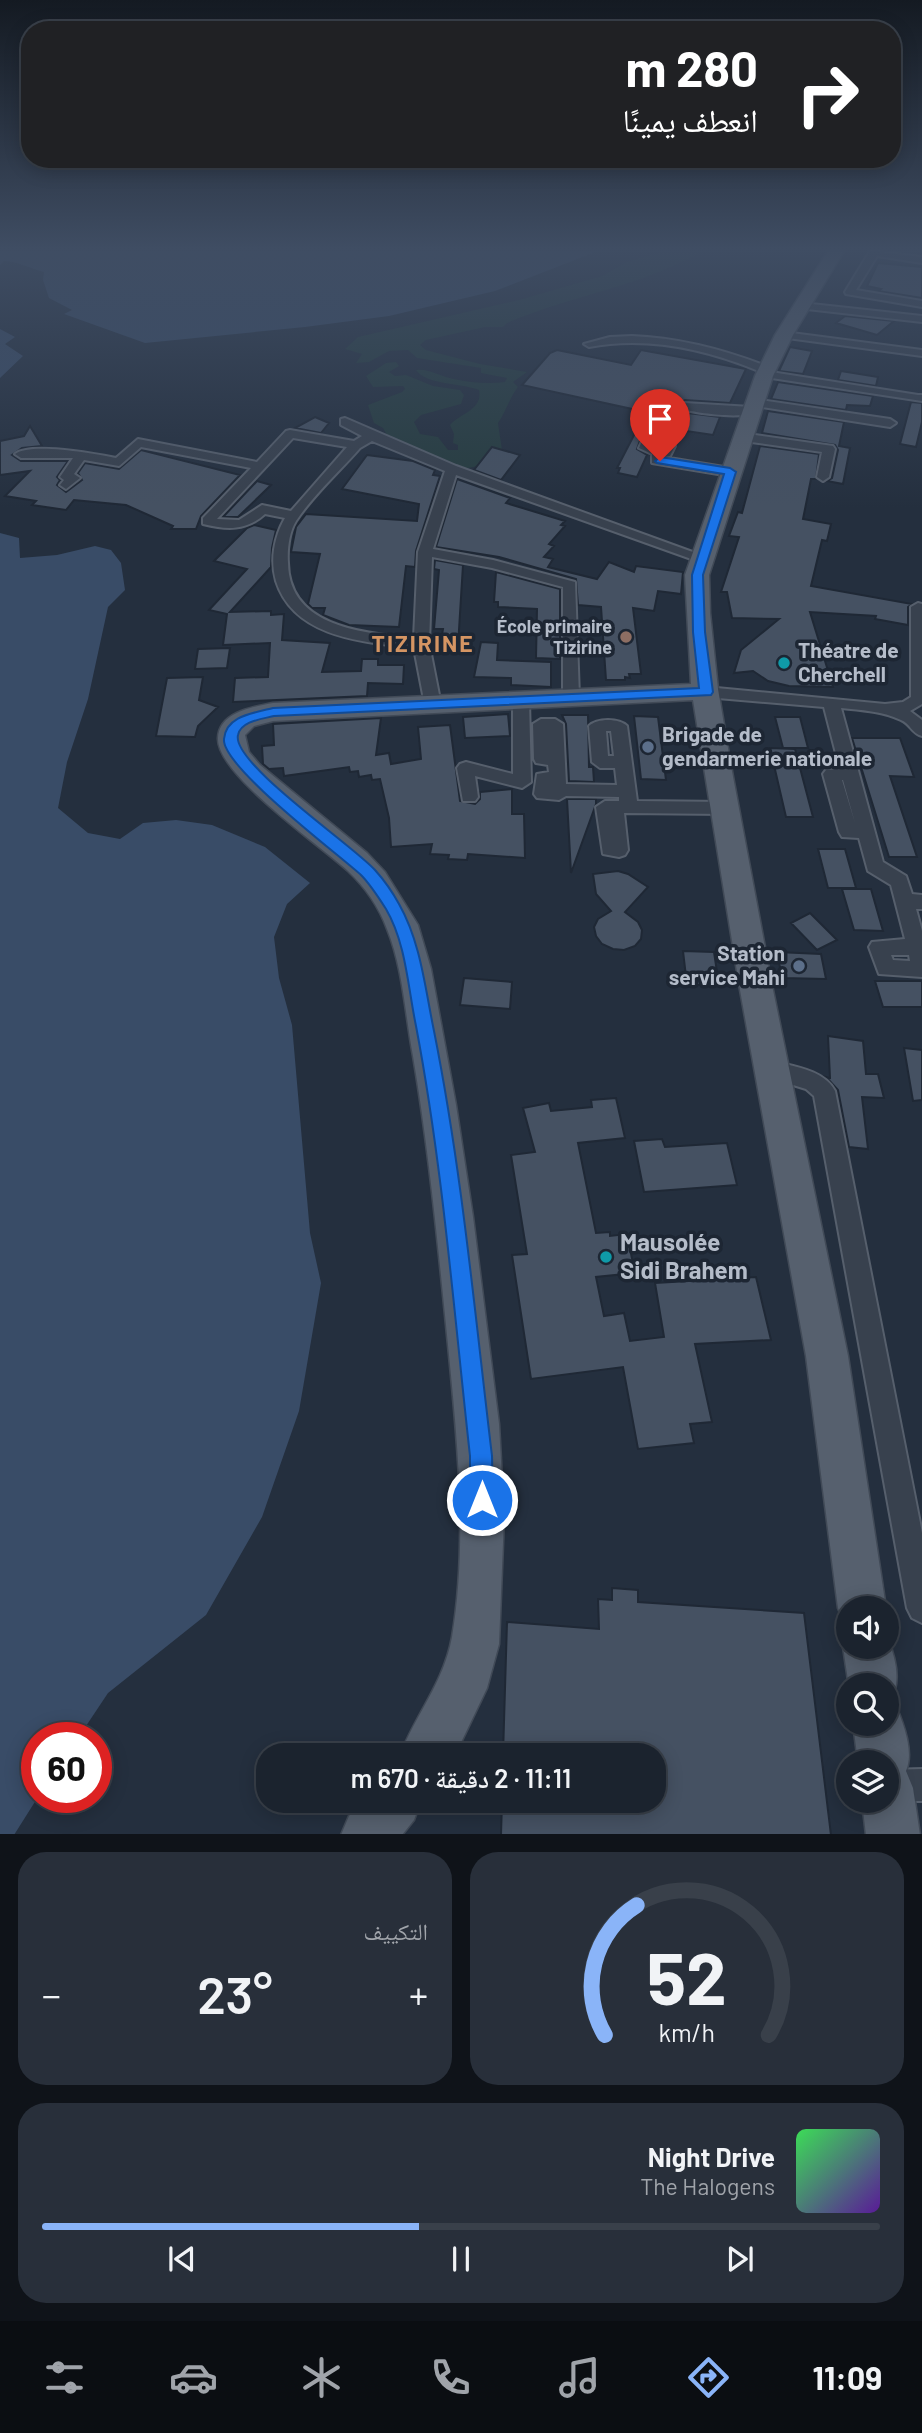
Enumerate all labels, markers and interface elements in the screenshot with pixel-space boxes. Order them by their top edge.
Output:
text: 280 m [625,38,758,97]
icon: right [782,49,873,140]
text: انعطف يمينًا [623,100,758,138]
pin [630,389,690,461]
icon: arrive [641,400,679,438]
place label: École primaire Tizirine [497,615,612,658]
district label: TIZIRINE [371,629,475,657]
marker: École primaire Tizirine [618,629,634,645]
place label: Théatre de Cherchell [798,637,899,686]
marker: Théatre de Cherchell [776,655,792,671]
place label: Brigade de gendarmerie nationale [662,721,872,770]
marker: Brigade de gendarmerie nationale [640,739,656,755]
place label: Station service Mahi [669,940,785,989]
marker: Station service Mahi [791,958,807,974]
place label: Mausolée Sidi Brahem [620,1227,748,1284]
marker: Mausolée Sidi Brahem [598,1249,614,1265]
position arrow [445,1463,519,1537]
map controls [836,1596,899,1813]
button: sound [836,1596,899,1659]
button: search [836,1673,899,1736]
speed limit sign: 60 [21,1722,112,1813]
button: layers [836,1750,899,1813]
text: 11:11 · 2 دقيقة · 670 m [351,1762,571,1793]
text: التكييف [363,1917,428,1945]
text: 52 [647,1932,727,2020]
text: 23° [197,1962,273,2024]
text: − [42,1971,61,2017]
text: + [409,1971,428,2017]
text: km/h [659,2016,715,2046]
text: Night Drive [648,2141,775,2172]
text: The Halogens [640,2172,775,2200]
icon: previous [163,2240,201,2278]
icon: pause [442,2240,480,2278]
icon: next [721,2240,759,2278]
icon: filters [40,2353,89,2402]
icon: car [169,2353,218,2402]
icon: climate [297,2353,346,2402]
icon: phone [426,2353,475,2402]
icon: music [555,2353,604,2402]
icon: directions [684,2353,733,2402]
text: 11:09 [812,2358,882,2396]

